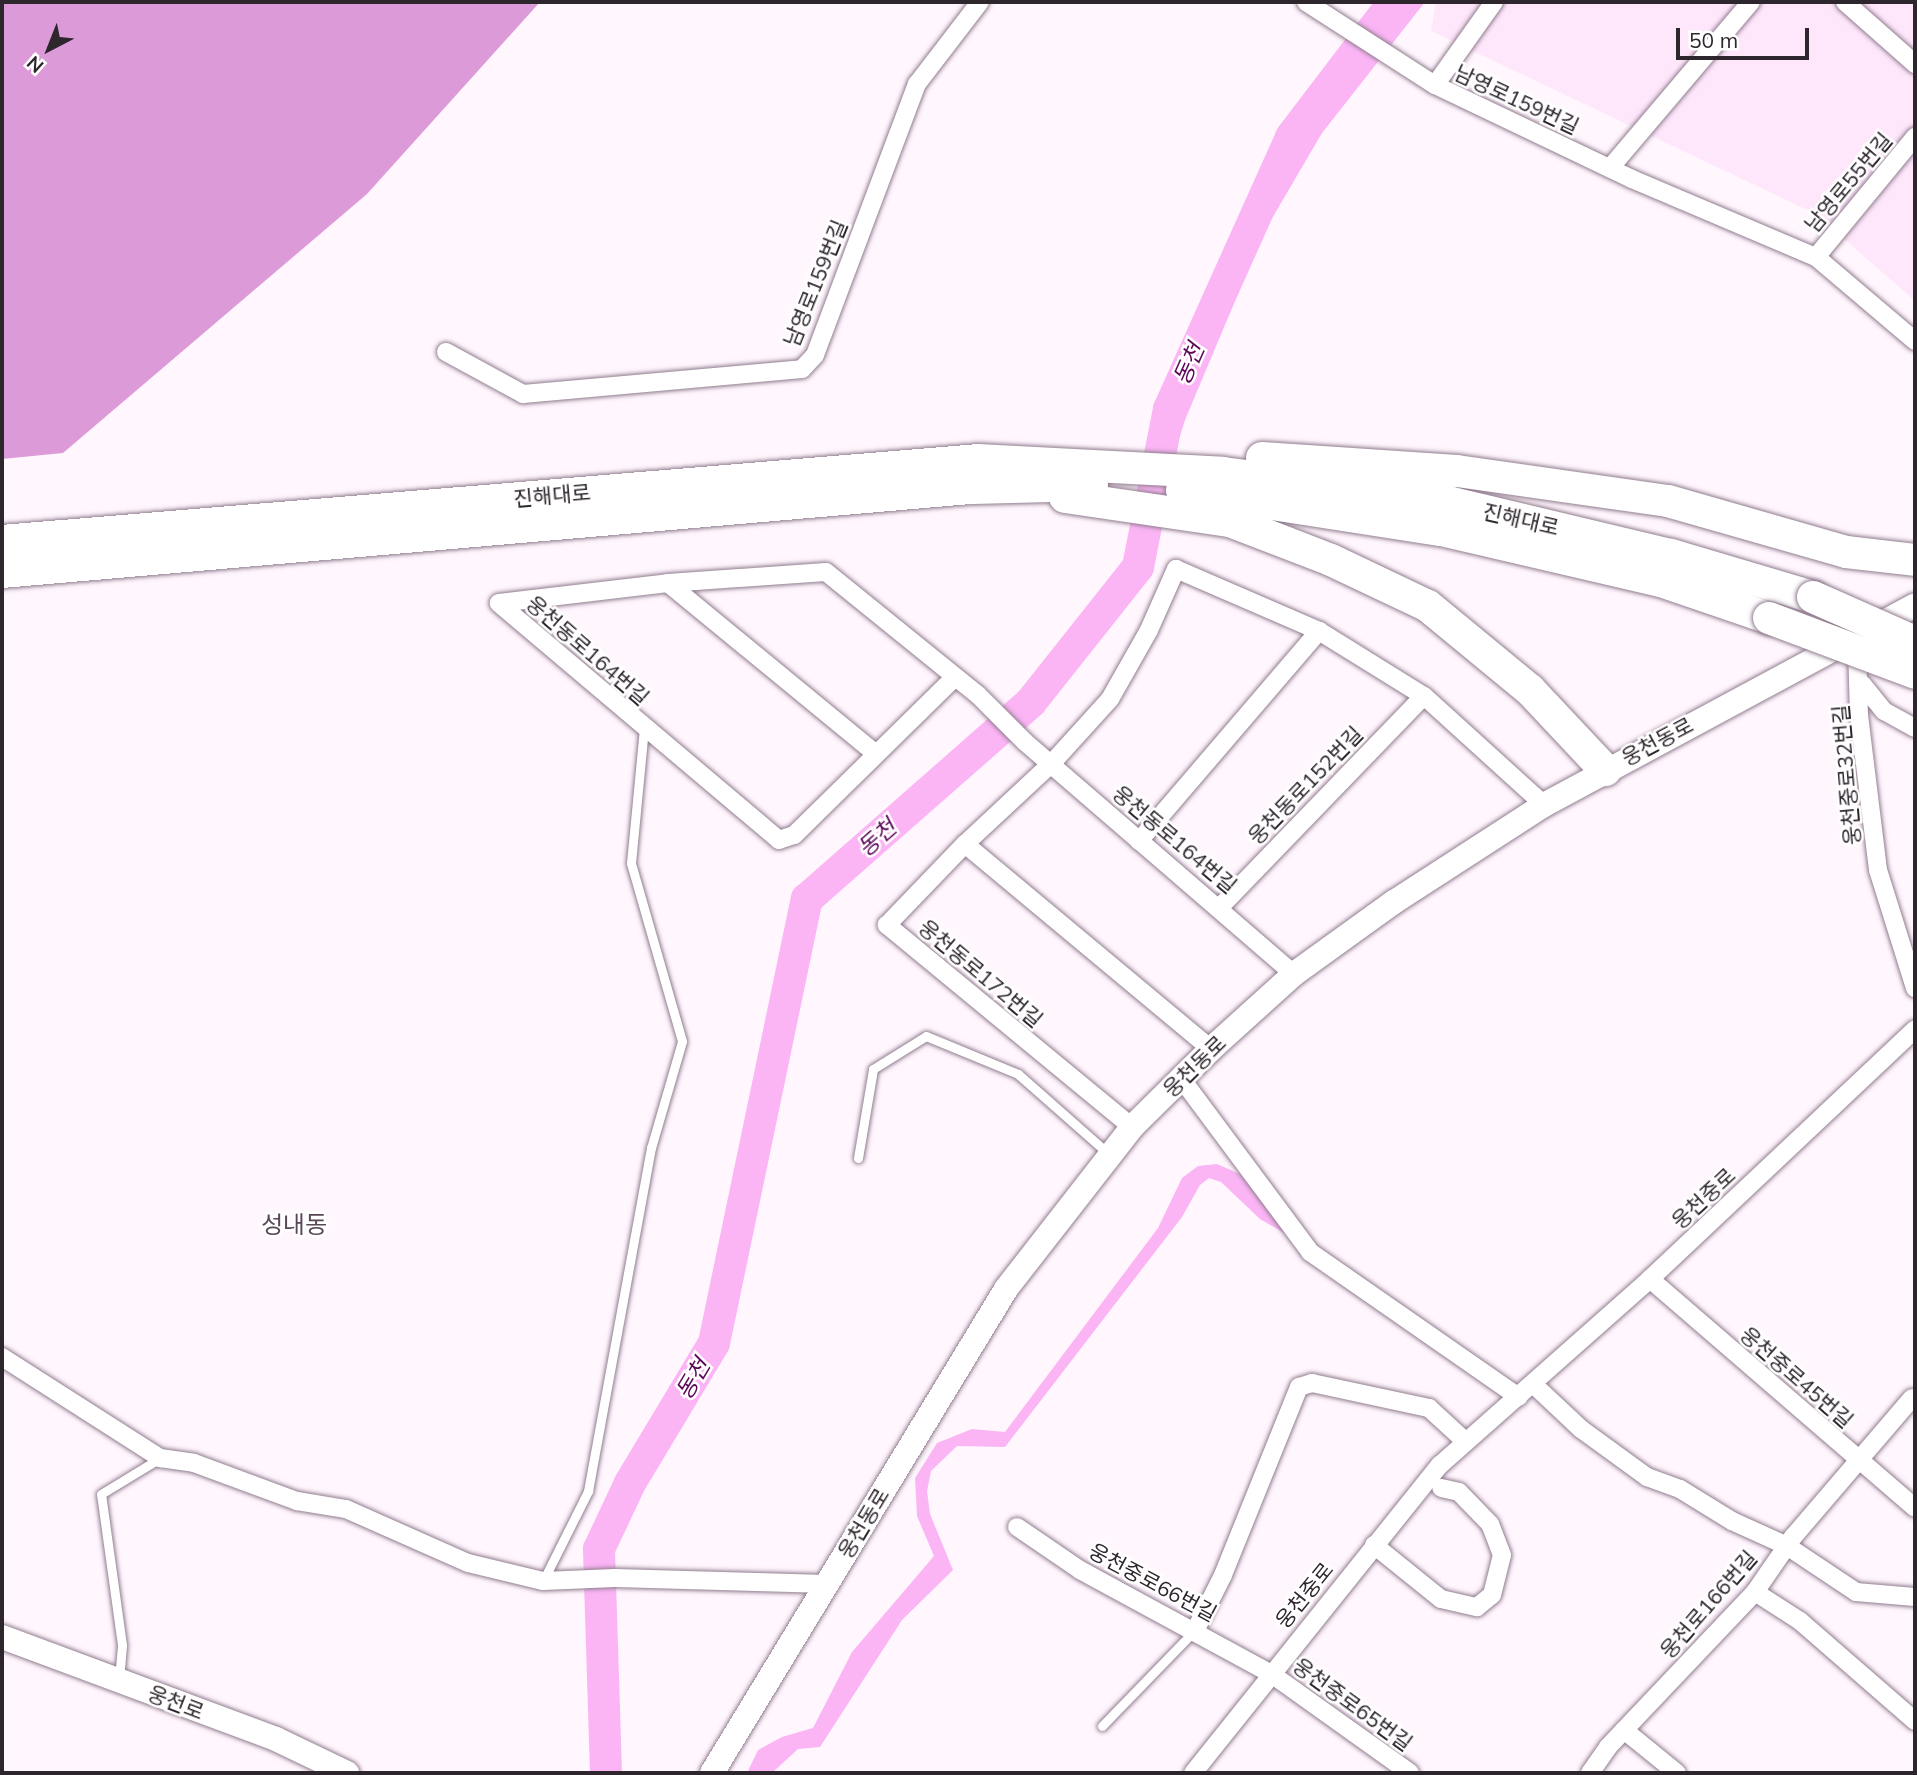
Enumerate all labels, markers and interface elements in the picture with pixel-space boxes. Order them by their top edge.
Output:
north arrow [14,14,84,84]
scale bar [1679,14,1812,58]
text: 50 m [1689,27,1738,53]
text: N [22,51,48,78]
street label: 남영로159번길 [1451,59,1583,139]
street label: 남영로55번길 [1799,127,1897,237]
street label: 남영로159번길 [778,216,852,350]
water label: 동천 [1168,339,1210,389]
street label: 진해대로 [512,479,592,511]
street label: 진해대로 [1481,498,1561,540]
street label: 웅천동로164번길 [522,590,654,710]
street label: 웅천중로32번길 [1827,704,1865,846]
street label: 웅천동로 [1617,712,1697,770]
street label: 웅천동로152번길 [1243,721,1367,849]
street label: 웅천동로164번길 [1108,780,1242,898]
water label: 동천 [852,814,902,862]
street label: 웅천동로172번길 [914,914,1048,1032]
street label: 웅천동로 [1157,1030,1231,1102]
street label: 웅천중로 [1666,1162,1740,1234]
district label: 성내동 [261,1211,327,1239]
street label: 웅천중로45번길 [1735,1321,1859,1433]
water label: 동천 [670,1354,716,1404]
street label: 웅천동로 [832,1483,894,1563]
street label: 웅천중로66번길 [1085,1538,1221,1626]
street label: 웅천로166번길 [1654,1545,1762,1663]
street label: 웅천중로 [1270,1557,1338,1633]
street label: 웅천중로65번길 [1289,1652,1417,1756]
street label: 웅천로 [144,1680,208,1724]

